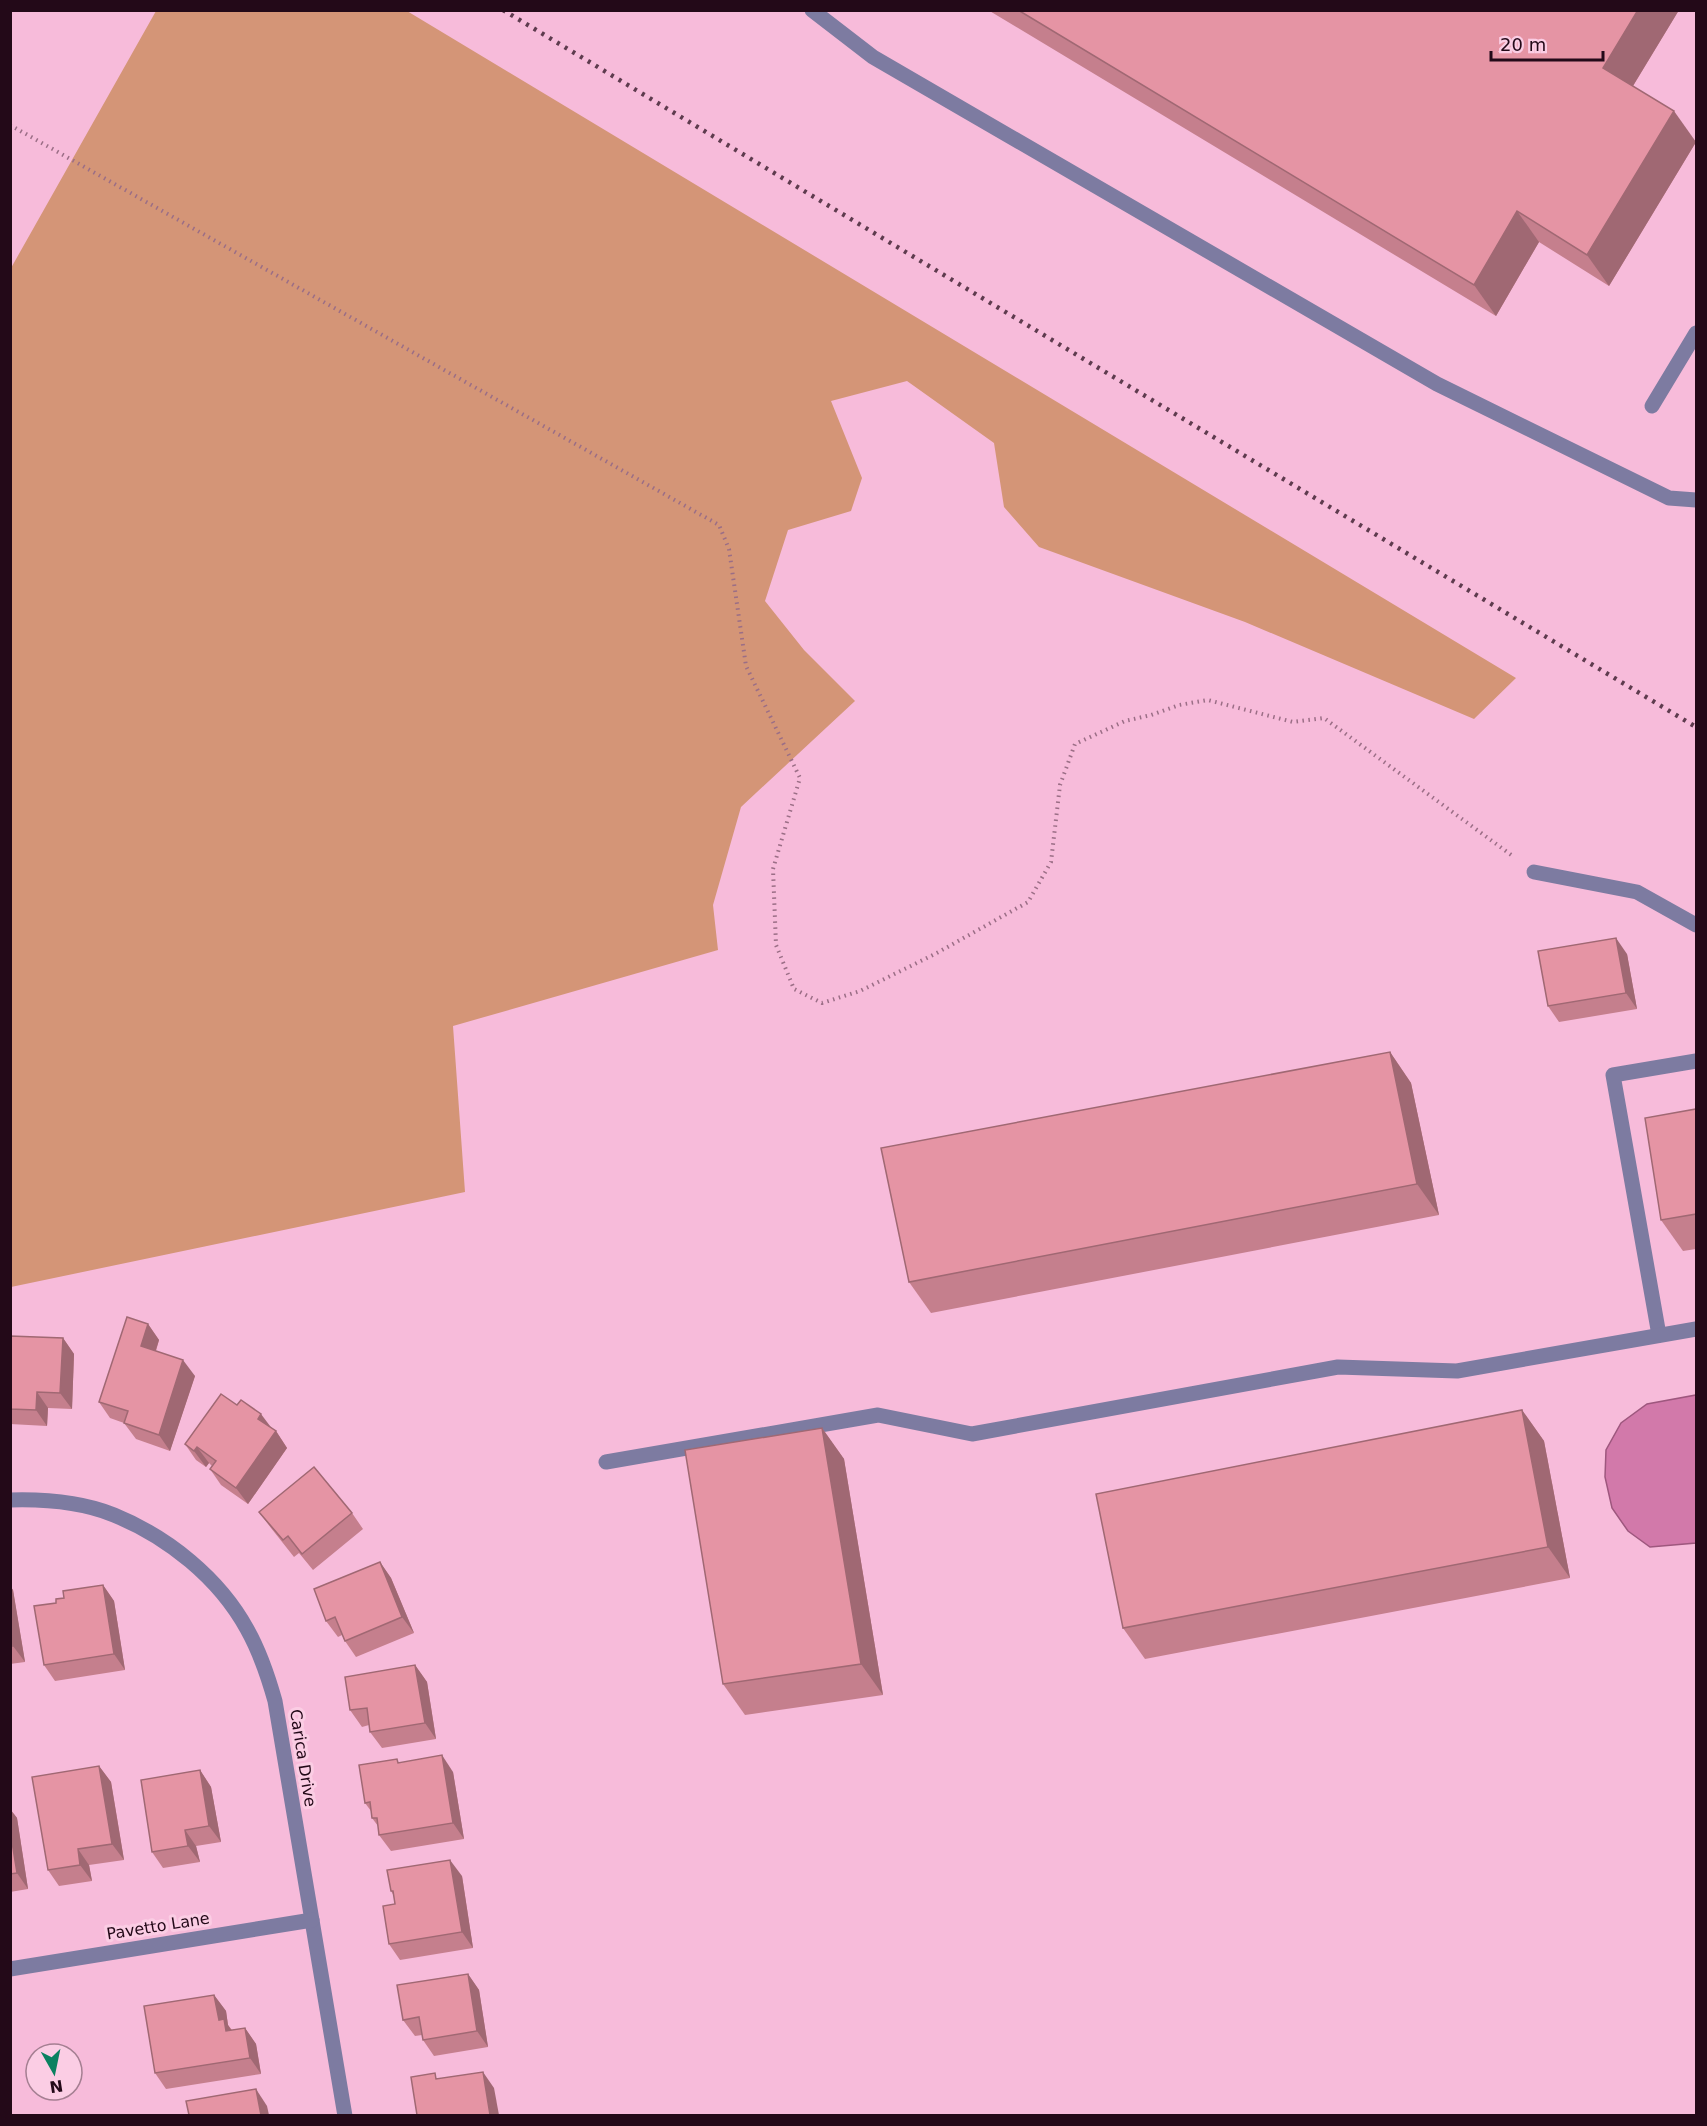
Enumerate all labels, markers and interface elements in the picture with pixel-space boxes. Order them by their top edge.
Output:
scale bar [1491,24,1604,62]
text: 20 m [1500,34,1546,55]
street label: Carica Drive [286,1708,320,1808]
street label: Pavetto Lane [105,1908,211,1944]
north arrow [24,2042,84,2102]
text: N [48,2076,64,2097]

